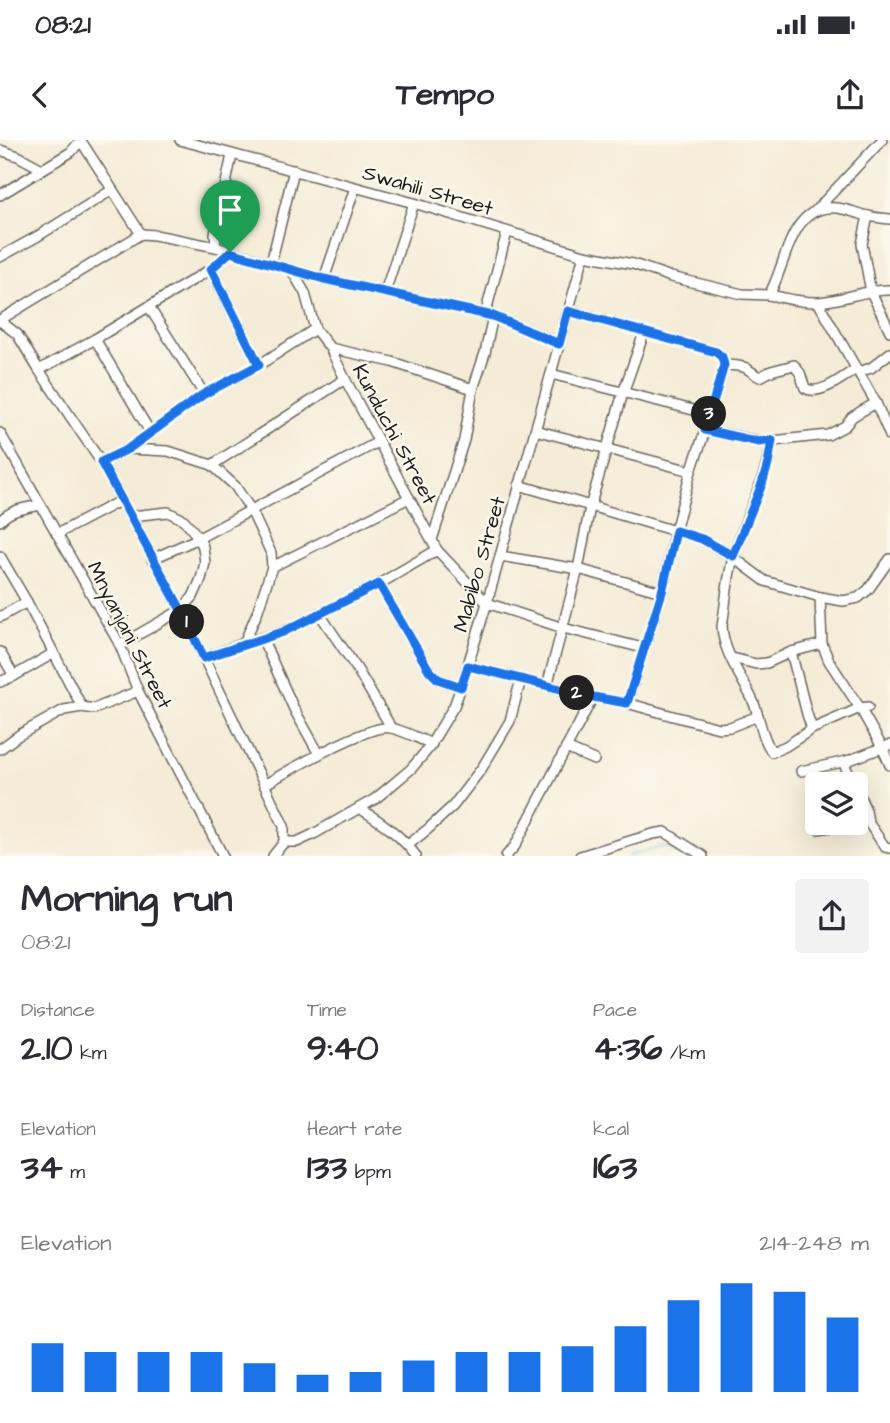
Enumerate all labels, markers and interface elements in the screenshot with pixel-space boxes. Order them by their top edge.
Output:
text: 08:21 [35,7,91,43]
text: Tempo [396,72,494,117]
icon: back [21,76,59,114]
icon: share [831,76,869,114]
street label: Swahili Street [359,158,497,223]
pin [200,180,260,252]
icon: arrive [211,191,249,229]
street label: Kunduchi Street [345,359,444,510]
pin: 3 [692,396,726,432]
text: 3 [704,400,713,427]
street label: Mabibo Street [446,492,513,635]
street label: Mnyanjani Street [78,557,179,715]
pin: 1 [170,604,204,640]
text: 1 [185,608,188,635]
pin: 2 [560,676,594,710]
text: 2 [571,679,582,706]
map controls [805,772,868,835]
button: layers [805,772,868,835]
text: Morning run [21,874,233,926]
button: share [795,879,869,953]
text: 08:21 [21,926,70,958]
text: Distance [21,997,95,1024]
text: Time [307,997,347,1024]
text: Pace [593,997,637,1024]
text: 2.10 [21,1024,73,1073]
text: 9:40 [307,1024,379,1073]
text: 4:36 [593,1024,662,1073]
text: km [73,1040,107,1067]
text: /km [662,1040,705,1067]
text: Elevation [21,1116,96,1143]
text: Heart rate [307,1116,402,1143]
text: kcal [593,1116,629,1143]
text: 34 [21,1143,63,1192]
text: 133 [307,1143,347,1192]
text: 163 [593,1143,637,1192]
text: m [63,1159,85,1186]
text: bpm [347,1159,391,1186]
text: Elevation [21,1227,112,1259]
text: 214–248 m [759,1227,869,1259]

